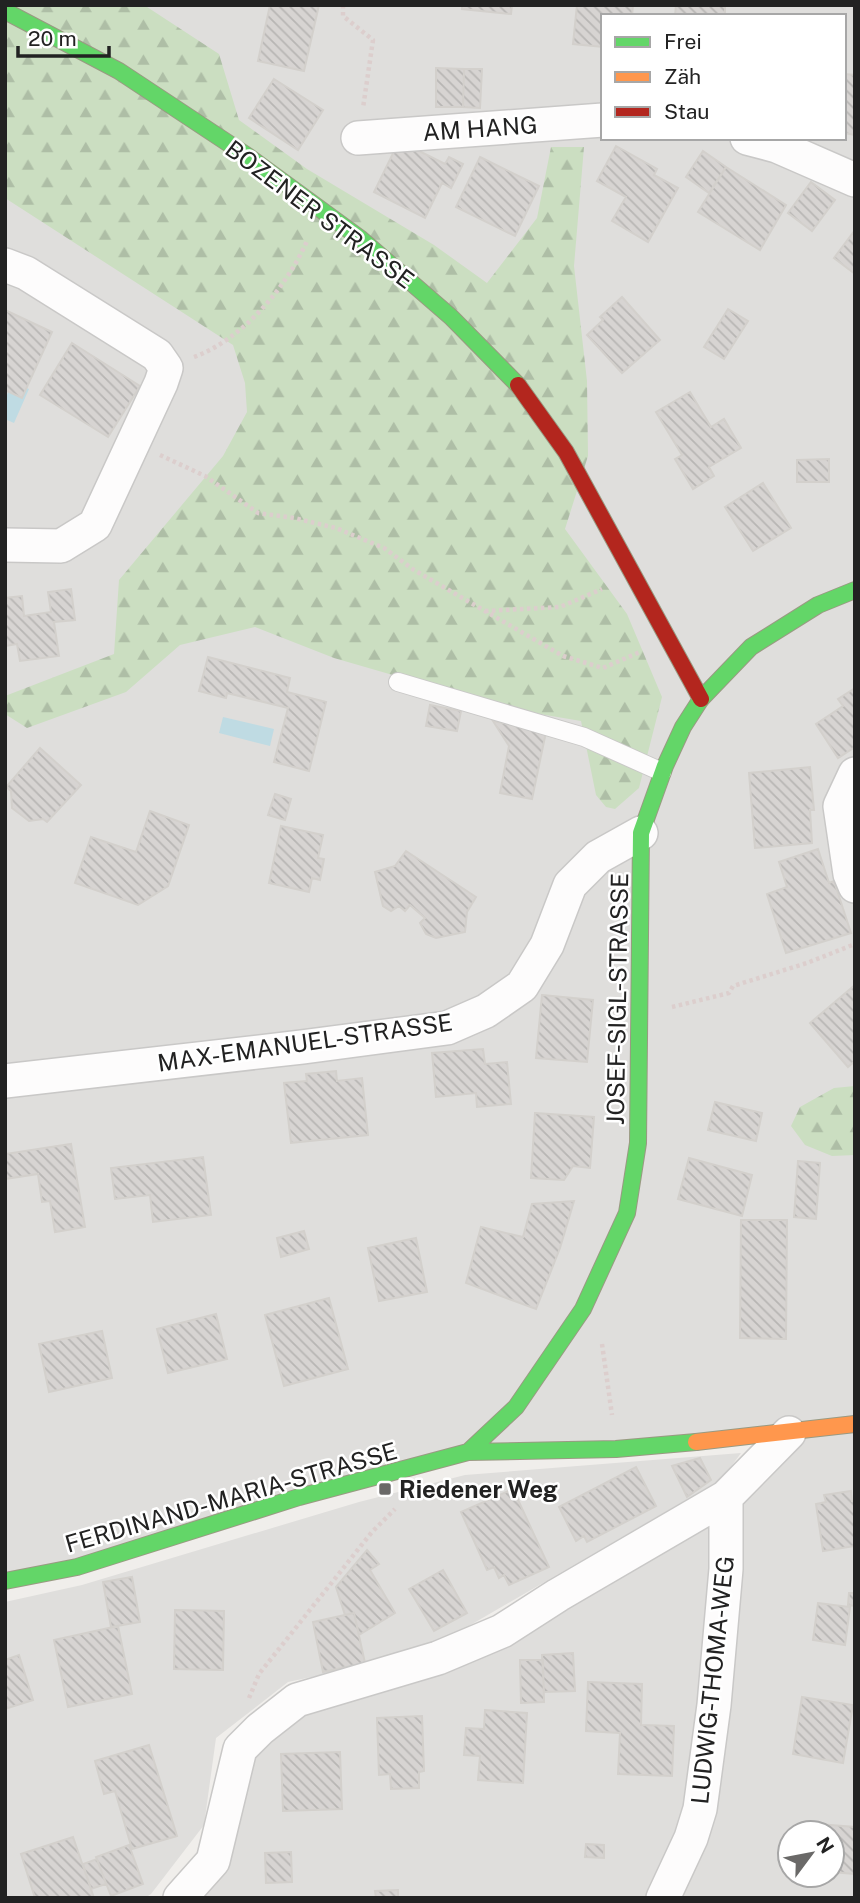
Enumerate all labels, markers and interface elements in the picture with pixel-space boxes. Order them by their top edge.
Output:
scale bar [18,14,108,58]
legend [601,14,846,140]
text: 20 m [28,26,77,51]
text: Frei [664,29,702,54]
text: Zäh [664,64,701,89]
text: Stau [664,99,710,124]
street label: AM HANG [422,110,538,146]
street label: BOZENER STRASSE [220,134,420,294]
street label: JOSEF-SIGL-STRASSE [601,873,633,1125]
street label: MAX-EMANUEL-STRASSE [156,1007,454,1077]
street label: FERDINAND-MARIA-STRASSE [62,1436,400,1558]
place label: Riedener Weg [399,1475,558,1503]
marker: Riedener Weg [377,1481,393,1497]
street label: LUDWIG-THOMA-WEG [685,1554,739,1806]
north arrow [776,1819,846,1889]
text: N [812,1833,839,1857]

